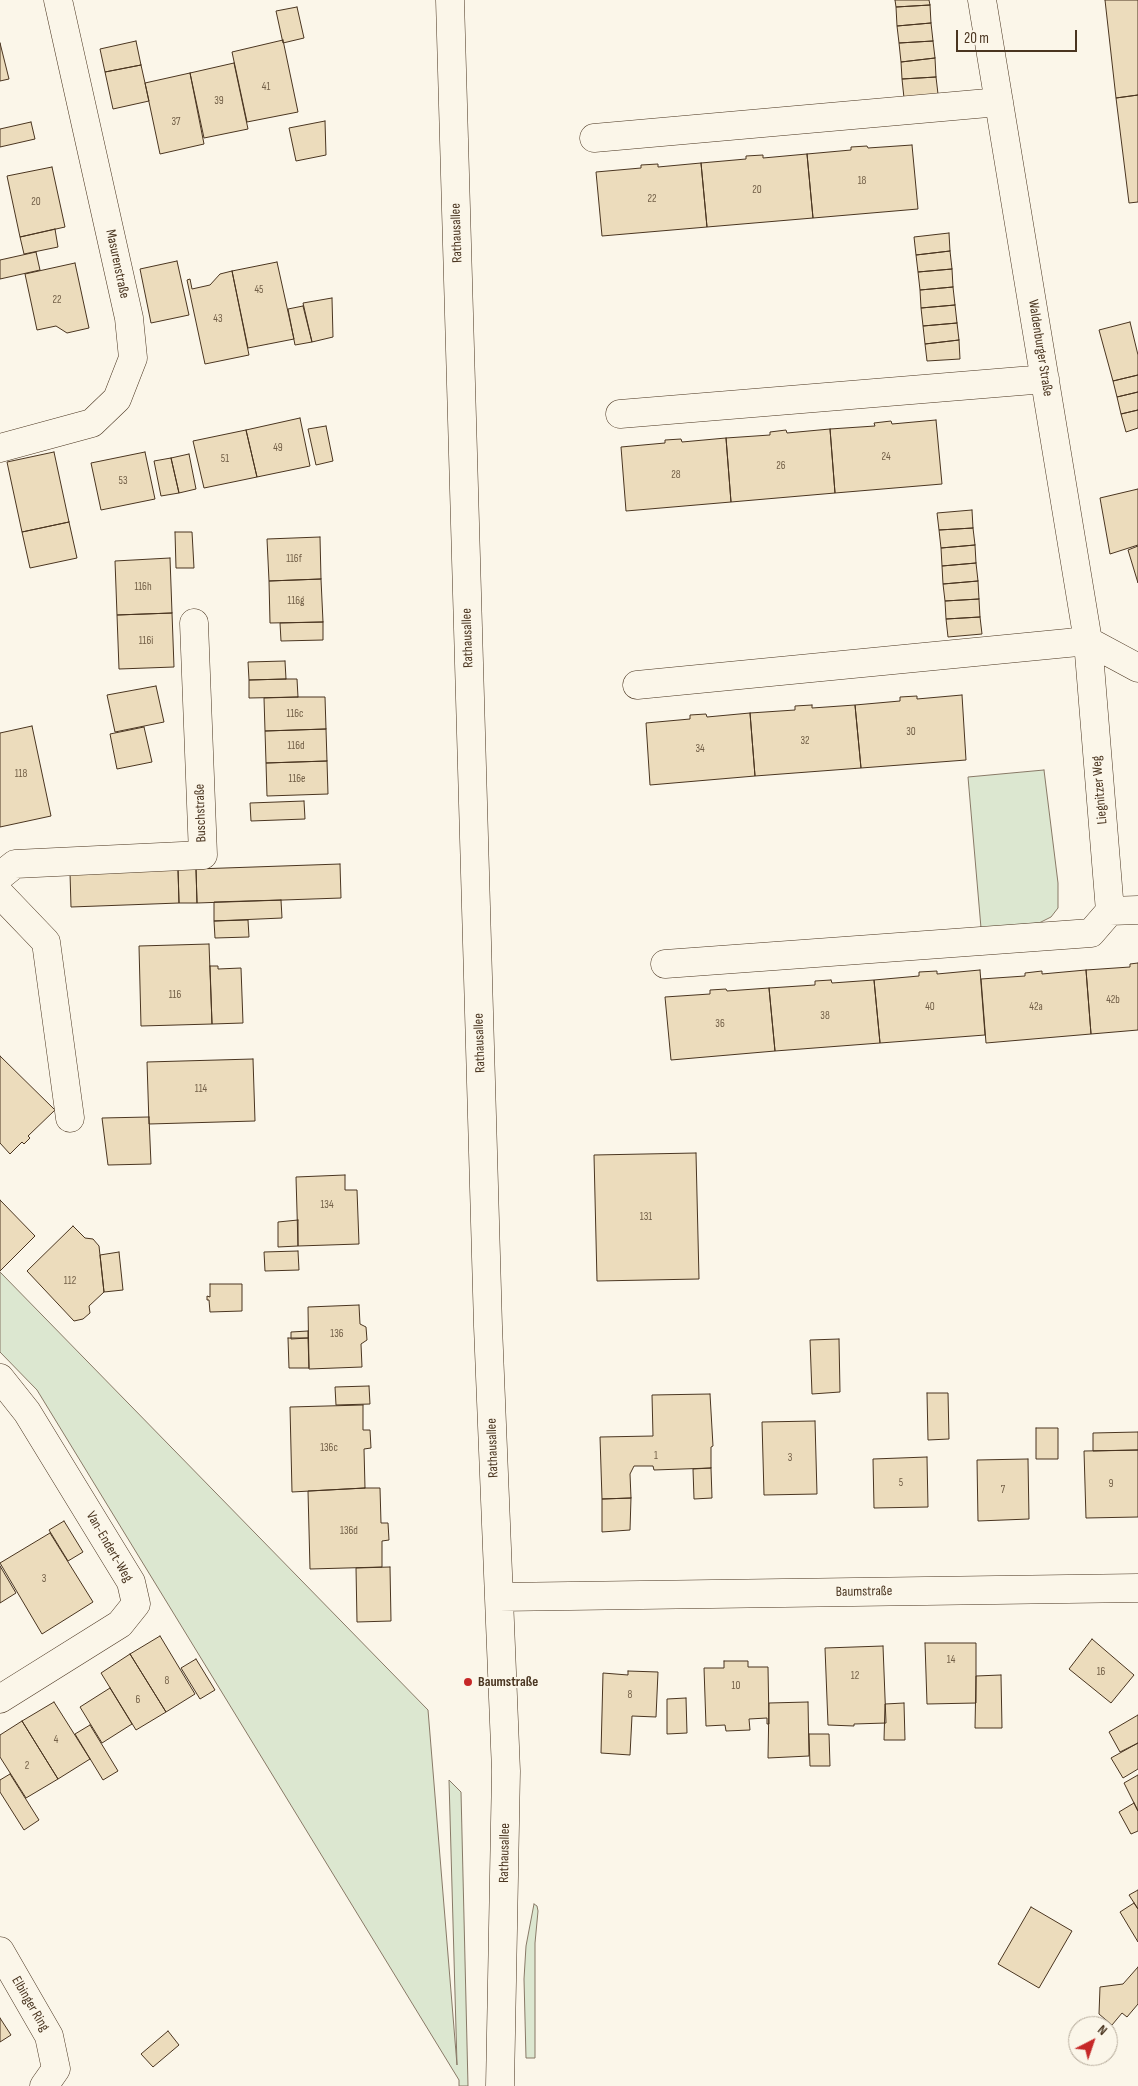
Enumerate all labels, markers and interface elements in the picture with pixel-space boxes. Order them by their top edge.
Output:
scale bar [958,20,1079,52]
text: 20 m [964,29,989,48]
house number: 41 [262,80,270,94]
house number: 39 [214,94,224,108]
house number: 37 [171,115,181,129]
house number: 18 [858,174,866,188]
house number: 20 [752,183,762,197]
house number: 22 [647,192,657,206]
house number: 20 [31,195,41,209]
street label: Rathausallee [448,203,466,263]
street label: Masurenstraße [102,228,132,300]
house number: 45 [254,283,264,297]
house number: 22 [52,293,62,307]
street label: Waldenburger Straße [1024,298,1056,398]
house number: 43 [213,312,223,326]
house number: 49 [273,441,283,455]
house number: 24 [881,450,891,464]
house number: 51 [221,452,229,466]
house number: 26 [776,459,786,473]
house number: 28 [671,468,681,482]
house number: 53 [118,474,128,488]
house number: 116f [286,552,302,566]
house number: 116h [134,580,152,594]
house number: 116g [288,594,304,608]
street label: Rathausallee [459,608,477,668]
house number: 116i [139,634,153,648]
house number: 116c [287,707,303,721]
house number: 30 [906,725,916,739]
house number: 32 [800,734,810,748]
house number: 116d [287,739,305,753]
house number: 34 [695,742,705,756]
street label: Liegnitzer Weg [1089,755,1111,825]
house number: 118 [15,767,27,781]
house number: 116e [289,772,305,786]
street label: Buschstraße [192,783,210,843]
house number: 116 [169,988,181,1002]
house number: 42b [1106,993,1120,1007]
house number: 40 [925,1000,935,1014]
house number: 42a [1029,1000,1043,1014]
house number: 38 [820,1009,830,1023]
street label: Rathausallee [471,1013,489,1073]
house number: 36 [715,1017,725,1031]
house number: 114 [195,1082,207,1096]
house number: 134 [320,1198,334,1212]
house number: 131 [640,1210,652,1224]
house number: 112 [64,1274,76,1288]
house number: 136 [330,1327,344,1341]
street label: Rathausallee [484,1418,502,1478]
house number: 136c [320,1441,338,1455]
house number: 1 [654,1449,658,1463]
house number: 3 [788,1451,792,1465]
house number: 5 [899,1476,903,1490]
house number: 9 [1109,1477,1113,1491]
house number: 7 [1001,1483,1005,1497]
street label: Van-Endert-Weg [82,1509,136,1585]
house number: 136d [340,1524,358,1538]
house number: 3 [42,1572,46,1586]
street label: Baumstraße [836,1583,892,1601]
house number: 14 [947,1653,955,1667]
house number: 16 [1097,1665,1105,1679]
house number: 12 [851,1669,859,1683]
house number: 8 [165,1674,169,1688]
place label: Baumstraße [478,1674,538,1690]
marker: Baumstraße [462,1676,474,1688]
house number: 10 [732,1679,740,1693]
house number: 8 [628,1688,632,1702]
house number: 6 [136,1693,140,1707]
house number: 4 [54,1733,58,1747]
house number: 2 [25,1759,29,1773]
street label: Rathausallee [496,1823,514,1883]
street label: Elbinger Ring [8,1973,52,2035]
north arrow [1068,2016,1118,2066]
text: N [1094,2021,1111,2039]

